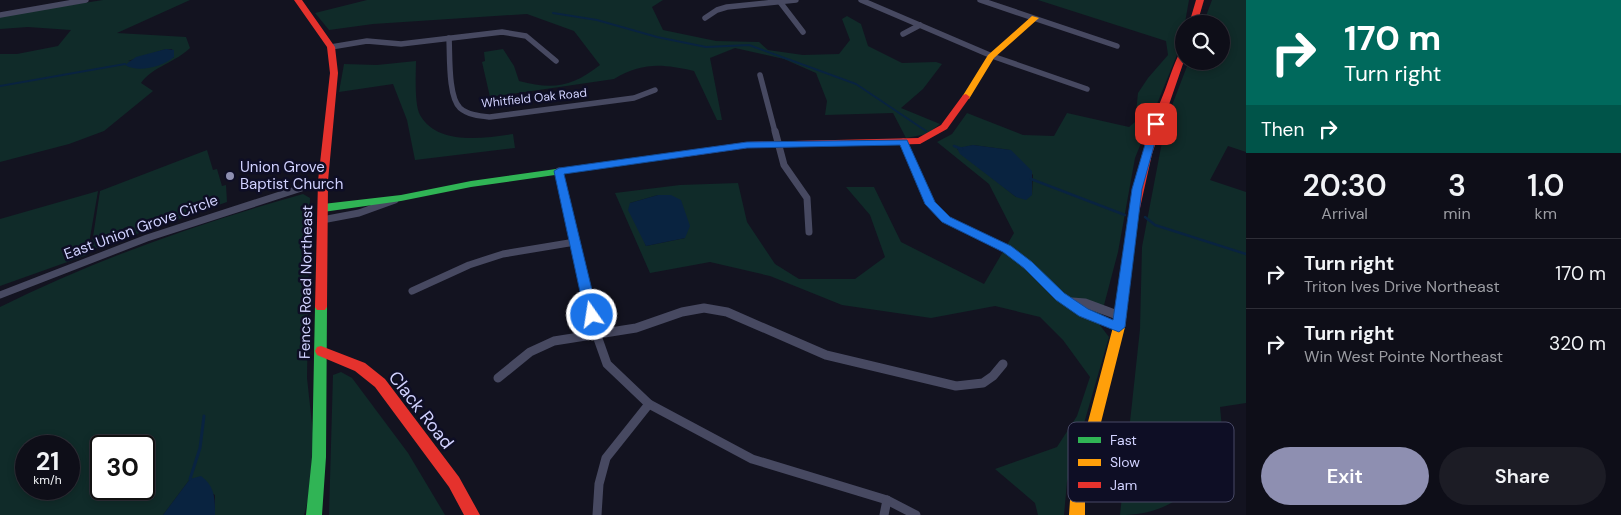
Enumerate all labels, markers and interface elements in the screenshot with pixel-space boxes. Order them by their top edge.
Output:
map controls [1175,15,1230,70]
button: search [1175,15,1230,70]
text: 170 m [1344,15,1441,61]
icon: right [1261,20,1326,85]
text: Turn right [1344,59,1441,88]
street label: Whitfield Oak Road [480,85,588,111]
pin [1135,103,1177,145]
icon: arrive [1142,110,1170,138]
icon: right [1314,115,1342,143]
text: Then [1261,117,1304,142]
place label: Union Grove Baptist Church [240,157,343,194]
text: 20:30 [1303,166,1387,205]
text: 3 [1448,166,1466,205]
text: 1.0 [1527,166,1564,205]
marker: Union Grove Baptist Church [224,170,236,182]
street label: East Union Grove Circle [61,190,221,264]
text: Arrival [1321,203,1368,224]
text: min [1443,203,1471,224]
text: km [1535,203,1557,224]
street label: Fence Road Northeast [295,205,317,359]
text: Turn right [1304,251,1394,276]
icon: right [1261,260,1289,288]
text: 170 m [1555,261,1606,286]
text: Triton Ives Drive Northeast [1304,276,1500,297]
position arrow [565,288,617,340]
text: Turn right [1304,321,1394,346]
icon: right [1261,330,1289,358]
text: 320 m [1549,331,1606,356]
text: Win West Pointe Northeast [1304,346,1503,367]
street label: Clack Road [383,366,459,454]
legend [1068,422,1234,502]
text: Fast [1110,431,1137,449]
speed limit sign: 30 [90,435,155,500]
text: 21 [36,445,59,478]
button: Exit [1261,447,1429,505]
button: Share [1439,447,1606,505]
text: Slow [1110,453,1140,471]
text: km/h [33,472,62,488]
text: Jam [1110,476,1137,494]

